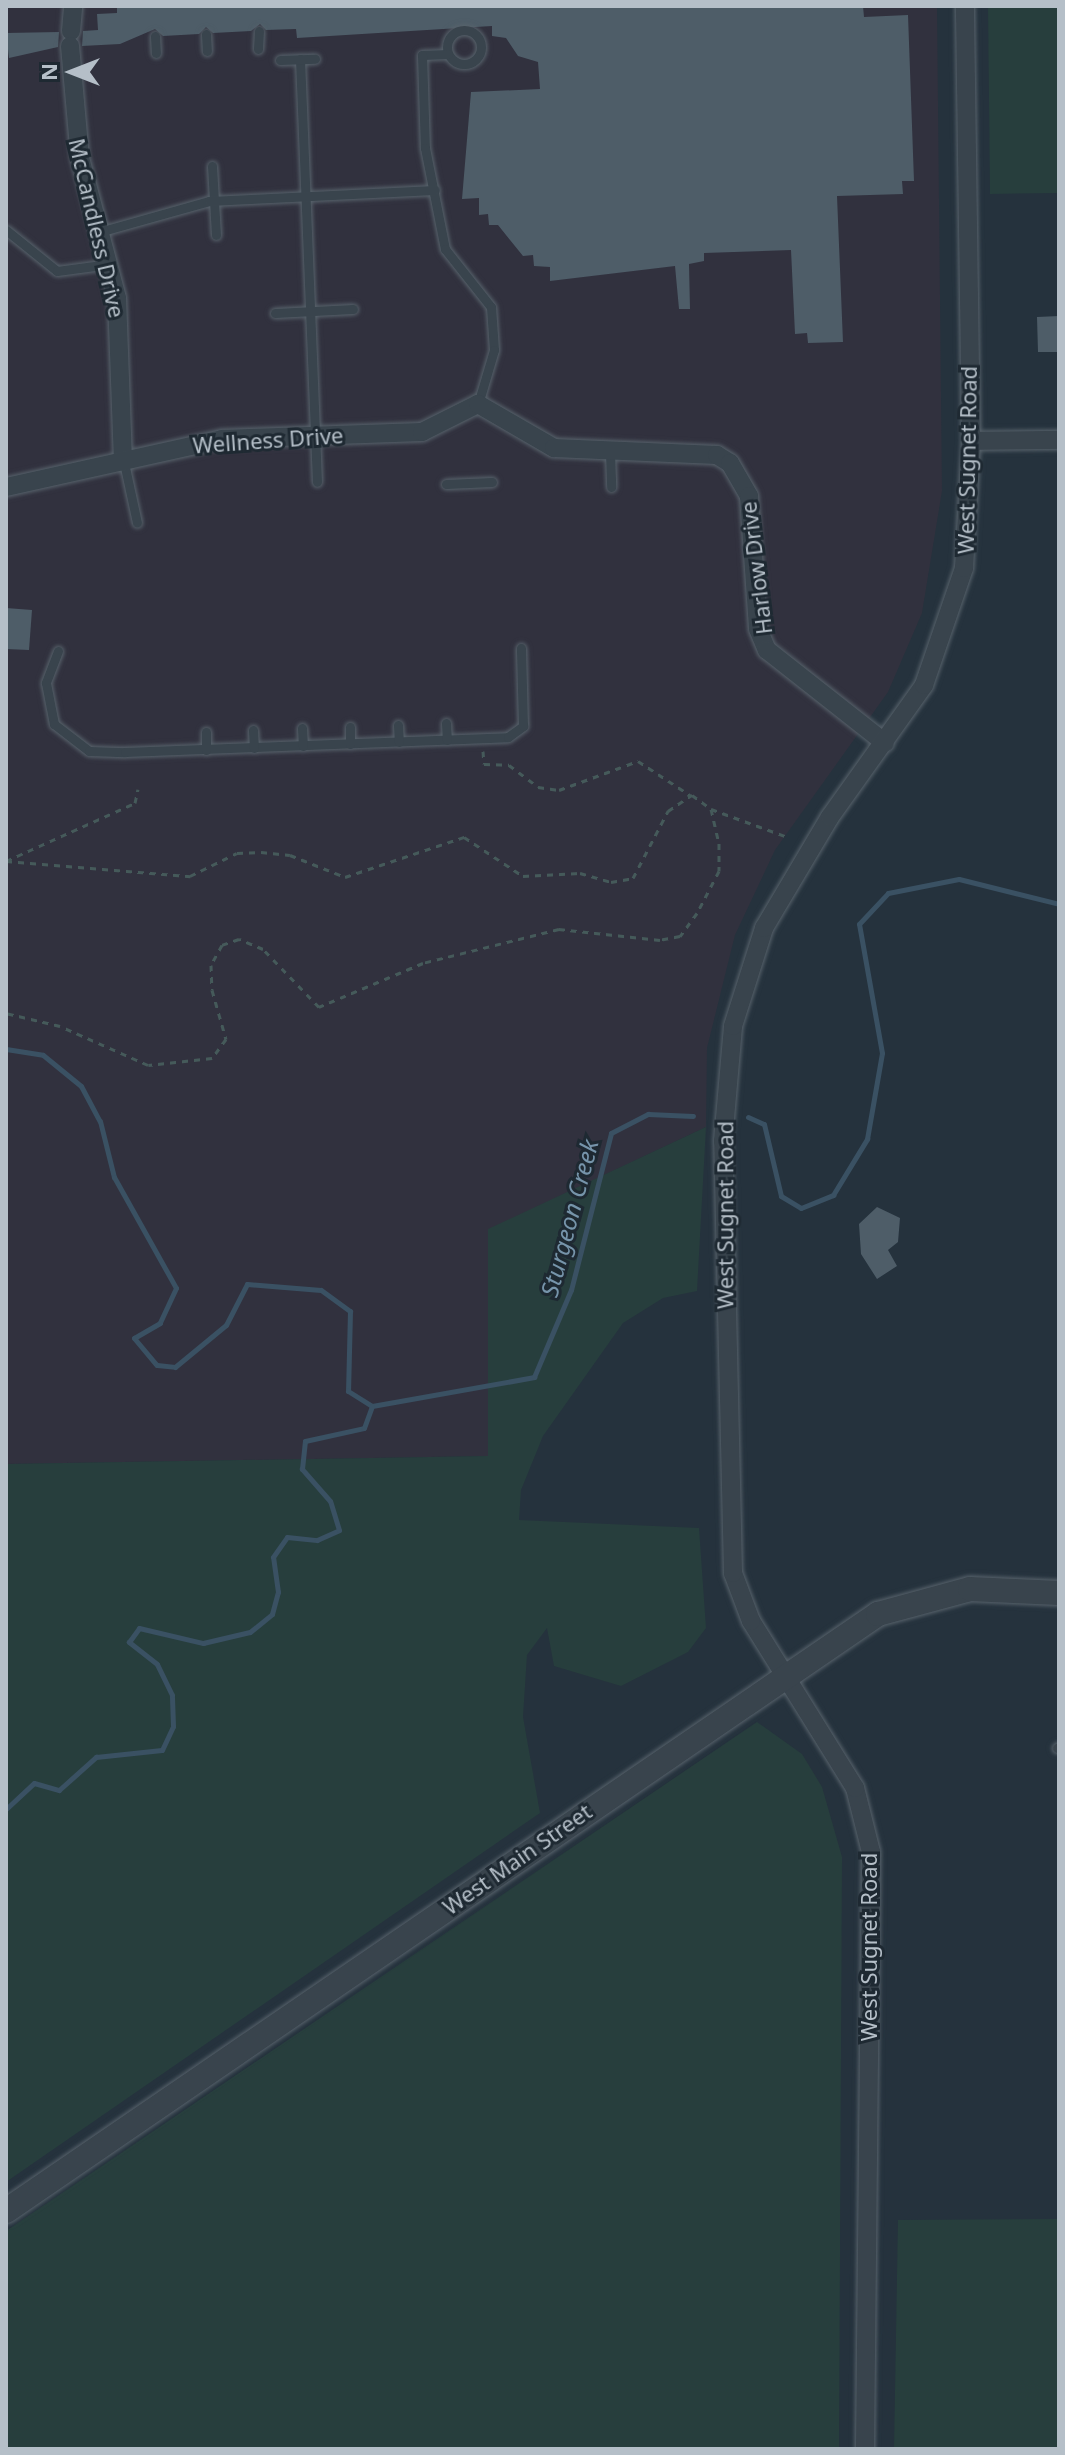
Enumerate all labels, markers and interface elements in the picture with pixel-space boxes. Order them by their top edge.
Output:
north arrow [32,32,112,112]
text: N [33,63,63,81]
street label: McCandless Drive [64,136,130,320]
street label: West Sugnet Road [952,366,982,554]
street label: Wellness Drive [192,422,344,458]
street label: Harlow Drive [735,500,777,636]
street label: West Sugnet Road [712,1121,738,1309]
water label: Sturgeon Creek [534,1136,604,1300]
street label: West Main Street [438,1798,596,1920]
street label: West Sugnet Road [856,1853,882,2041]

